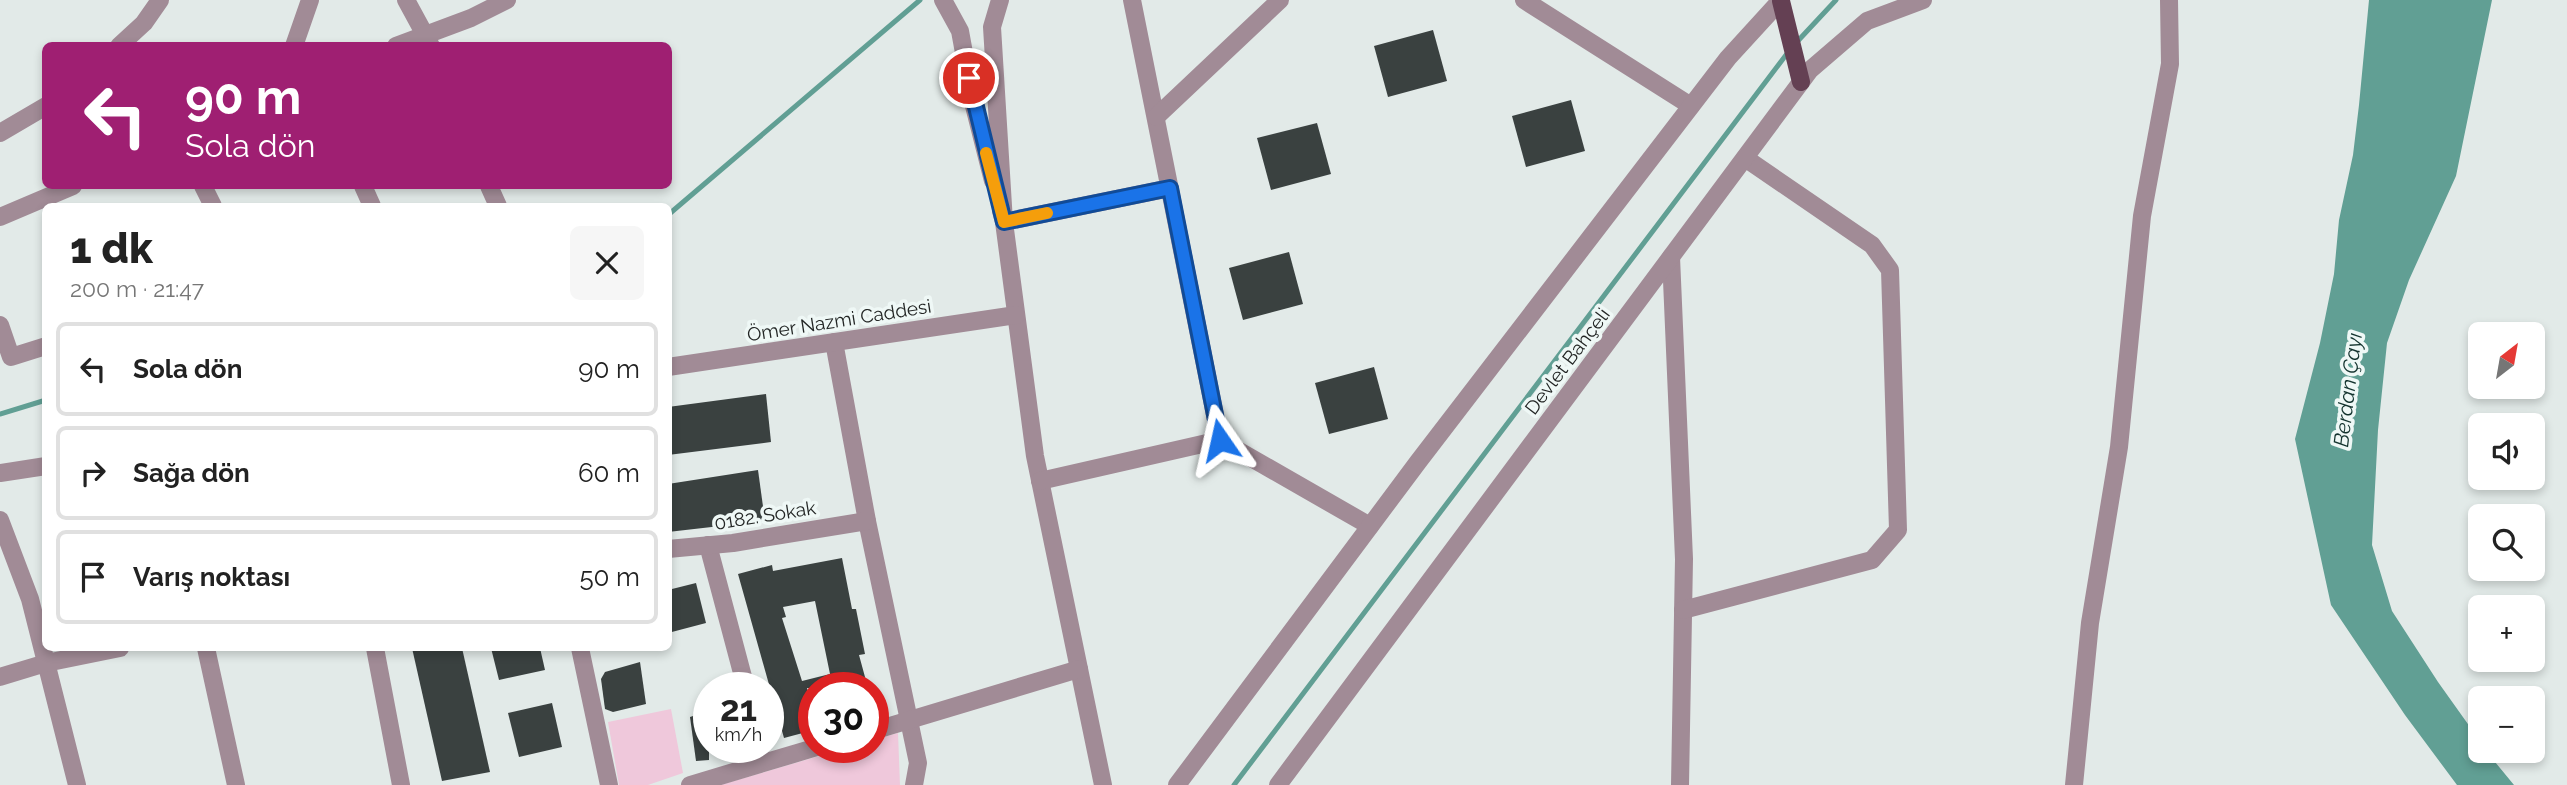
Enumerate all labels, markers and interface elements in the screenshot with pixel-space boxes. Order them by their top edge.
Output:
pin [939,48,999,108]
icon: arrive [950,59,988,97]
text: 90 m [185,68,301,125]
icon: left [70,70,161,161]
text: Sola dön [185,127,315,164]
text: 1 dk [70,224,153,273]
button: close [570,226,644,300]
text: 200 m · 21:47 [70,275,204,302]
street label: Ömer Nazmi Caddesi [745,295,933,345]
street label: Devlet Bahçeli [1520,304,1614,418]
north arrow [2468,322,2544,399]
map controls [2468,322,2545,763]
water label: Berdan Çayı [2328,331,2367,448]
icon: left [74,350,112,388]
text: Sola dön [133,354,242,384]
text: 90 m [578,354,640,384]
position arrow [1183,403,1257,477]
button: sound [2468,413,2545,490]
icon: right [74,454,112,492]
text: Sağa dön [133,458,250,488]
text: 60 m [578,458,640,488]
street label: 0182. Sokak [713,496,817,534]
button: search [2468,504,2545,581]
icon: arrive [74,558,112,596]
text: Varış noktası [133,562,290,592]
text: 50 m [579,562,640,592]
button: + [2468,595,2545,672]
speed limit sign: 30 [798,672,889,763]
button: − [2468,686,2545,763]
text: 21 [720,688,757,729]
text: km/h [715,724,762,745]

